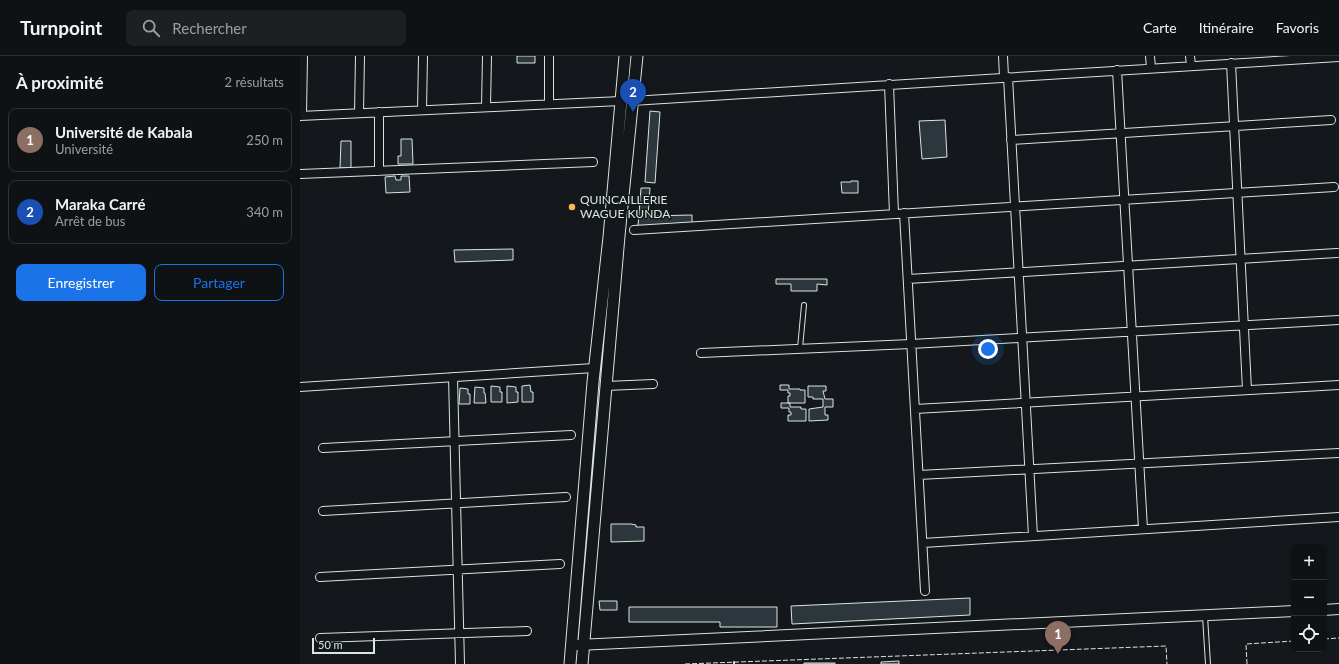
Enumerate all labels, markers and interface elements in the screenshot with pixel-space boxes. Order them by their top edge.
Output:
search box [126,10,406,46]
text: Turnpoint [20,16,102,39]
icon: search [140,17,162,39]
text: Rechercher [172,19,247,37]
text: Carte [1143,19,1177,36]
text: Itinéraire [1199,19,1254,36]
text: Favoris [1276,19,1319,36]
text: À proximité [16,72,104,93]
text: 2 résultats [225,74,284,90]
pin: 2 [620,79,646,112]
text: Université de Kabala [55,123,193,141]
text: 1 [26,132,34,148]
text: 250 m [246,132,283,148]
text: Université [55,141,113,157]
place label: QUINCAILLERIE WAGUE KUNDA [580,192,671,221]
text: Maraka Carré [55,195,146,213]
marker: QUINCAILLERIE WAGUE KUNDA [567,202,577,212]
text: 2 [26,204,34,220]
text: 340 m [246,204,283,220]
text: Arrêt de bus [55,213,125,229]
button: Enregistrer [16,264,146,301]
button: Partager [154,264,284,301]
your location [978,339,998,359]
map controls [1291,544,1327,652]
button: + [1291,544,1327,580]
button: − [1291,580,1327,616]
button: locate [1291,616,1327,652]
pin: 1 [1045,621,1071,654]
scale bar [312,636,375,655]
text: 50 m [318,638,343,651]

